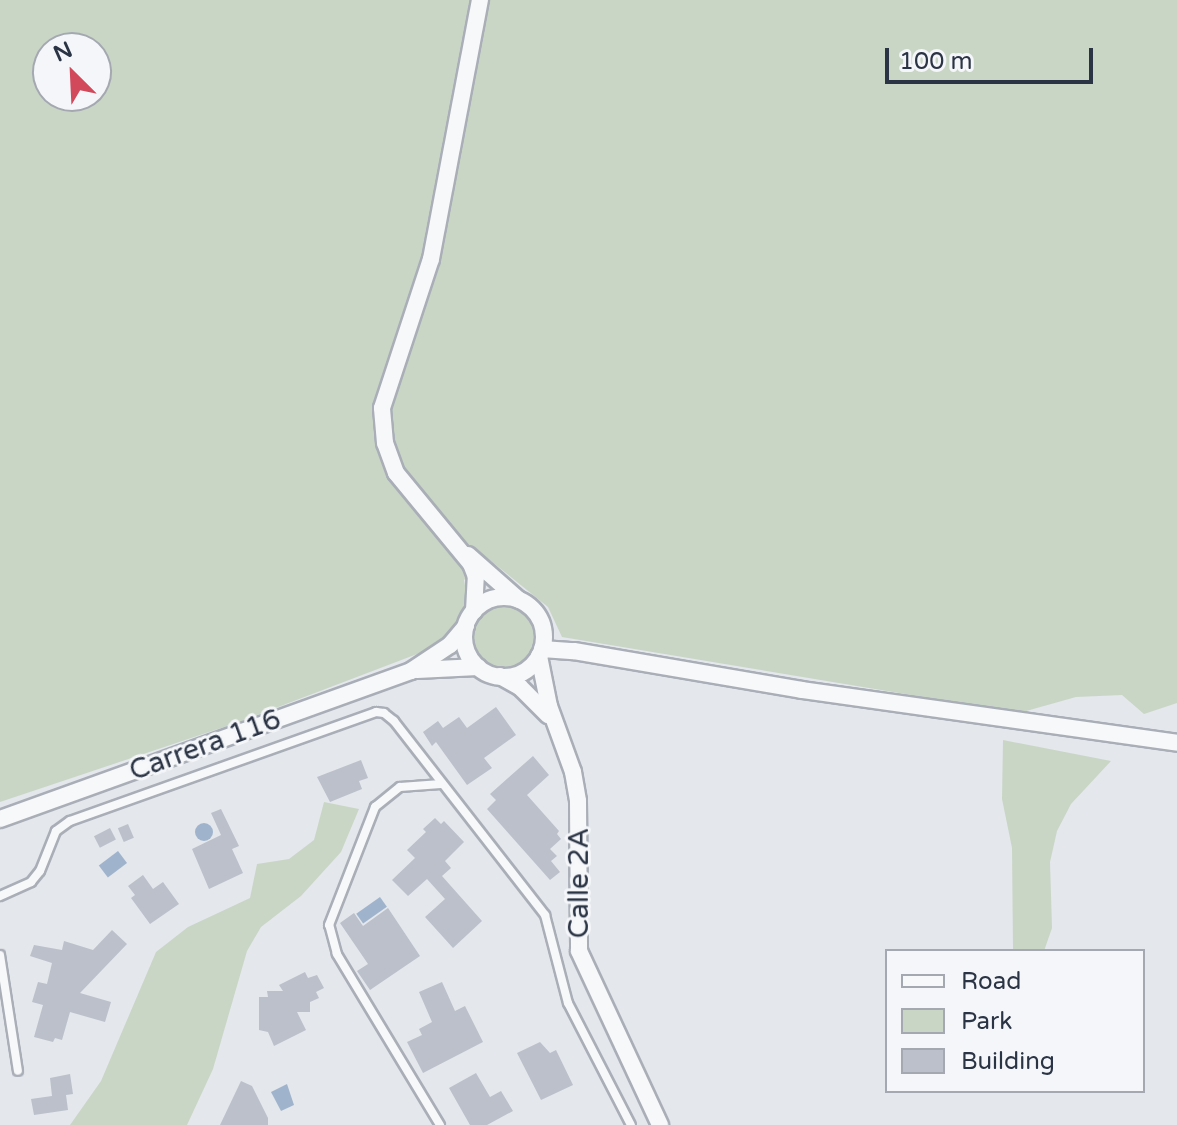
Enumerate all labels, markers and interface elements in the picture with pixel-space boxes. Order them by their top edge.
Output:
north arrow [32,32,112,112]
scale bar [889,32,1097,82]
text: N [50,36,76,67]
text: 100 m [899,47,973,76]
street label: Carrera 116 [125,702,285,788]
street label: Calle 2A [562,828,596,938]
legend [885,949,1145,1093]
text: Road [961,967,1021,996]
text: Park [961,1007,1012,1036]
text: Building [961,1047,1055,1076]

